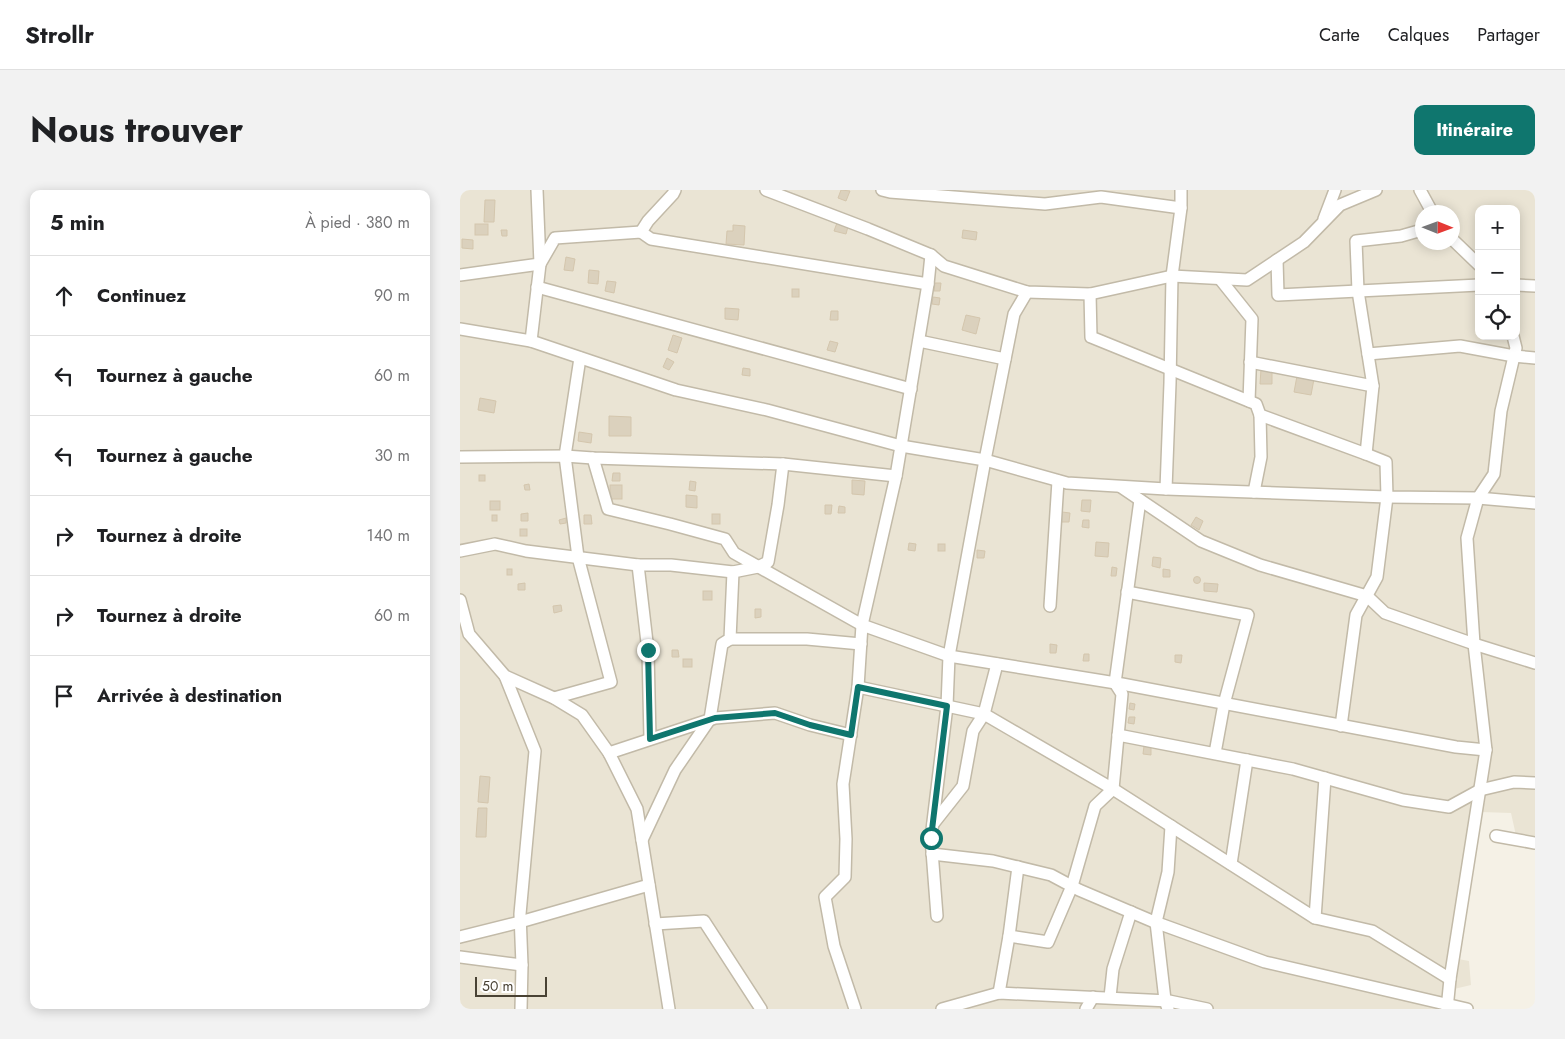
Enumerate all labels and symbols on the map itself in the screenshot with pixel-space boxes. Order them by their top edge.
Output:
north arrow [1415,205,1460,250]
route end [637,639,660,662]
route start [920,827,943,850]
scale bar [475,974,548,997]

